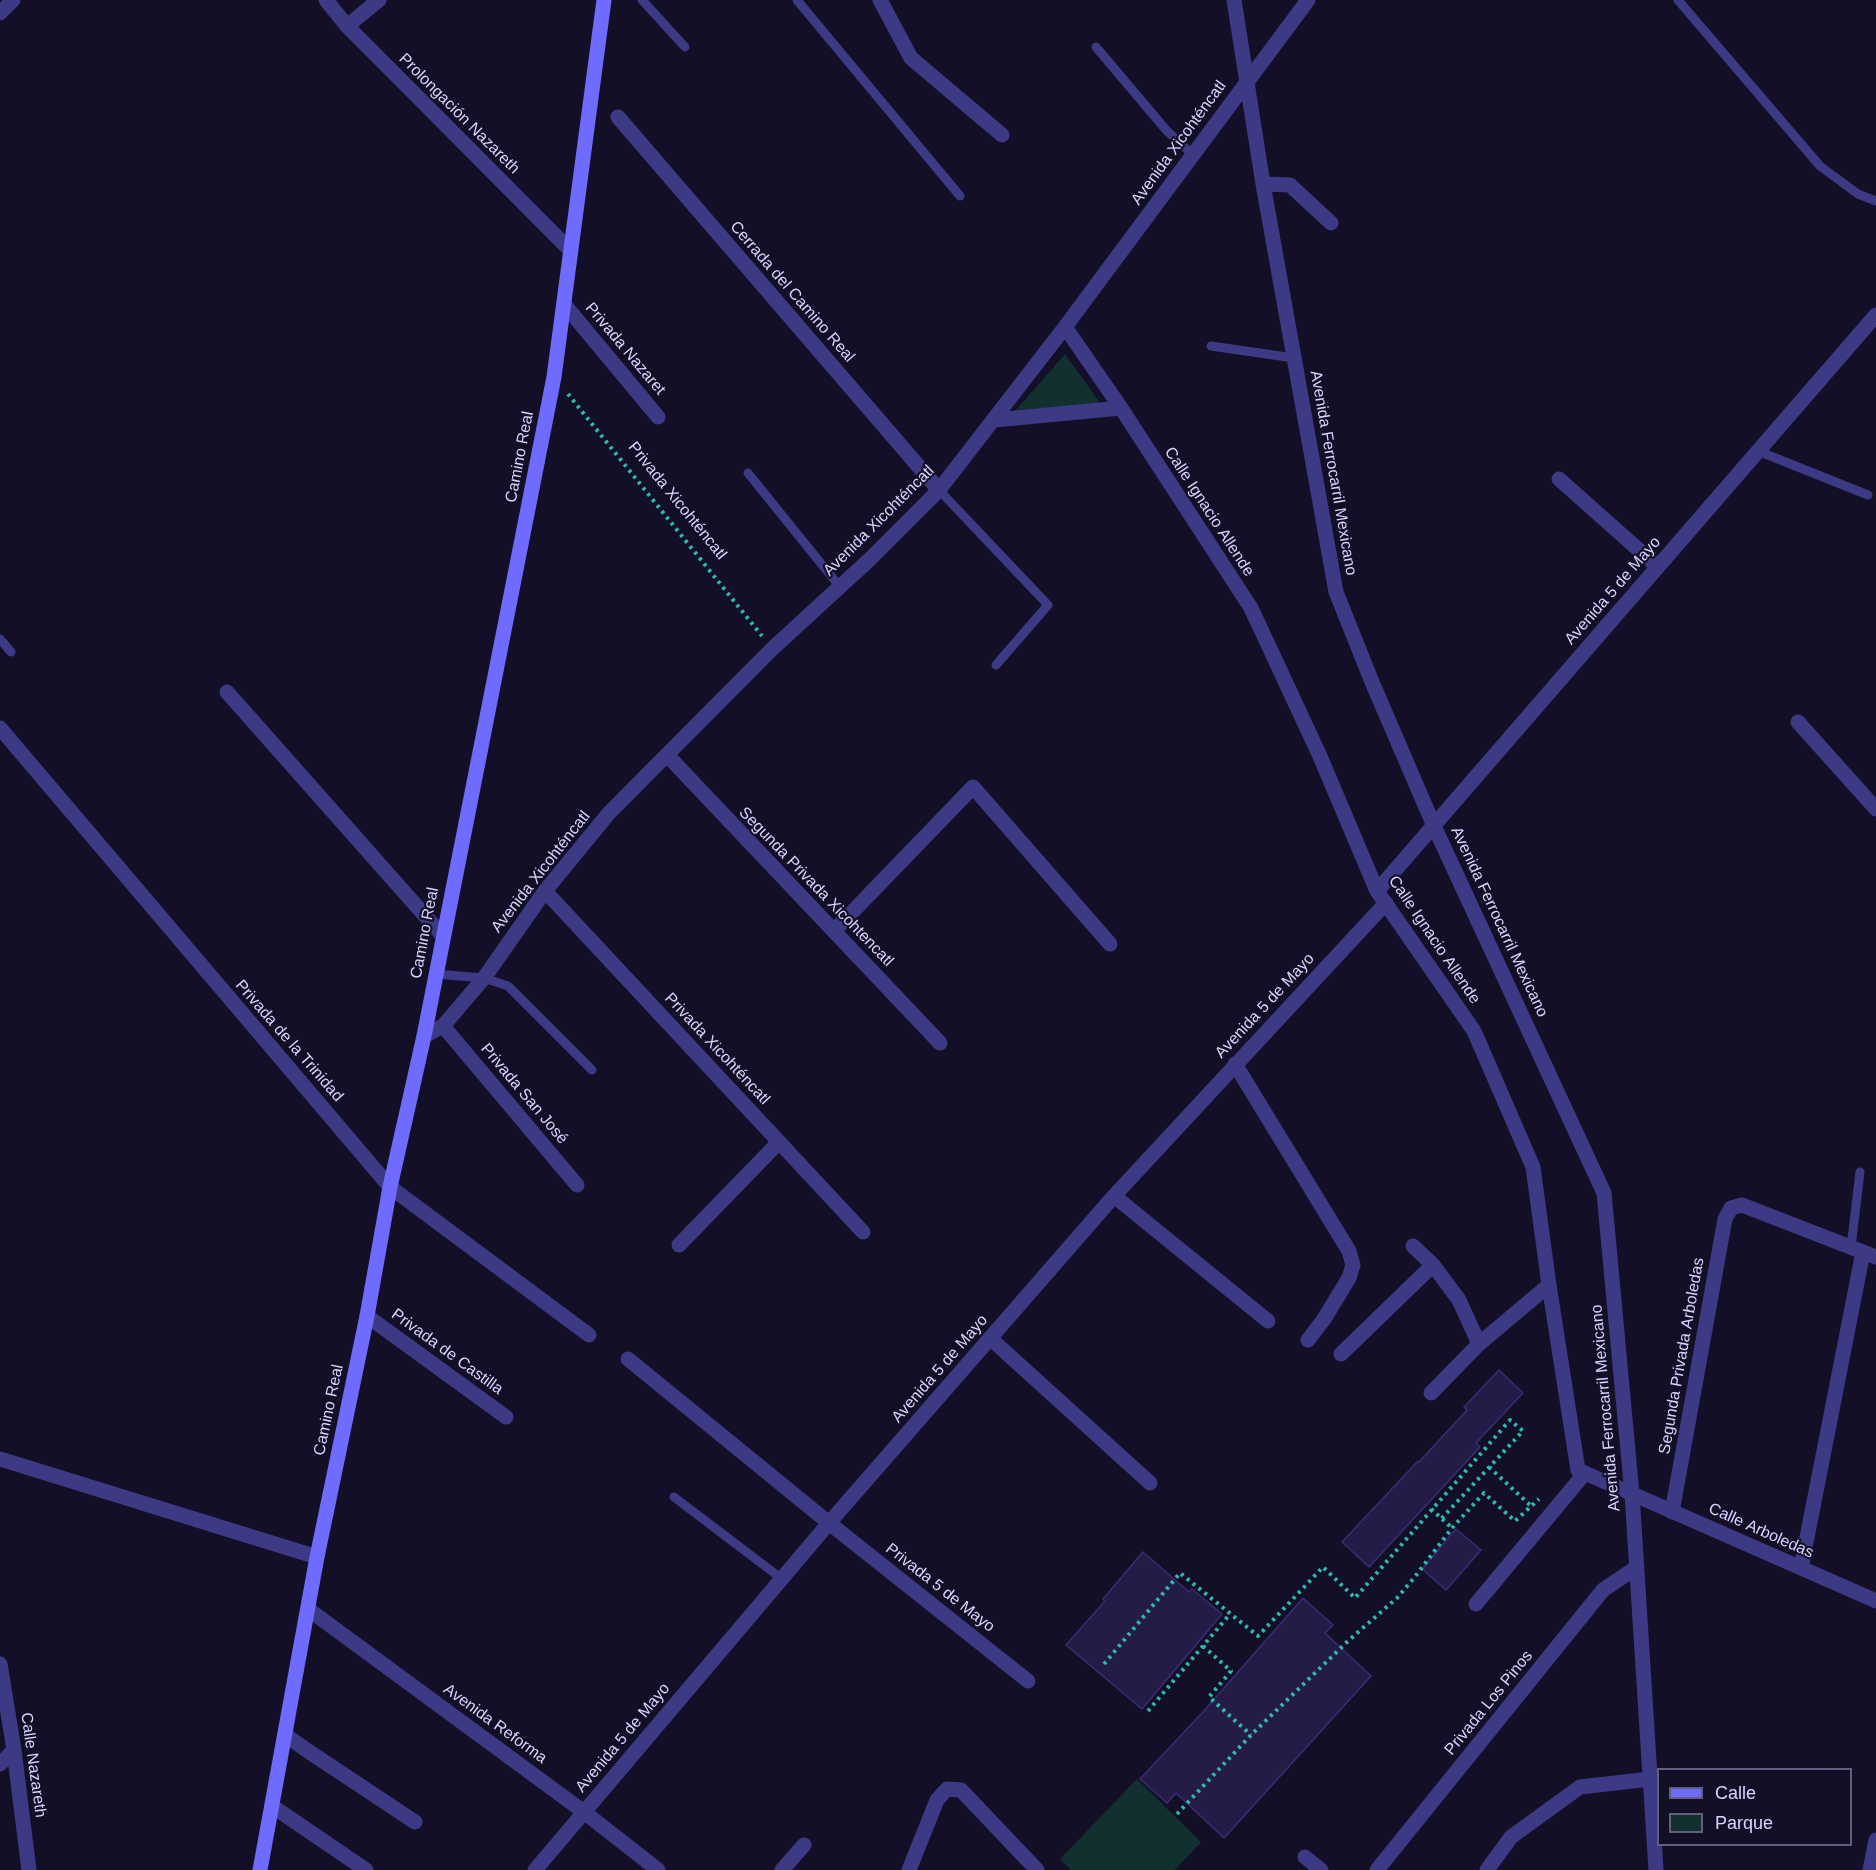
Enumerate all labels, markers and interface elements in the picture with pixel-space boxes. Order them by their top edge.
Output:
street label: Prolongación Nazareth [395,50,523,178]
street label: Avenida Xicohténcatl [1127,77,1231,209]
street label: Cerrada del Camino Real [726,218,858,366]
street label: Privada Nazaret [581,299,669,399]
street label: Avenida Ferrocarril Mexicano [1306,369,1360,577]
street label: Camino Real [502,410,538,504]
street label: Privada Xicohténcatl [624,438,730,564]
street label: Calle Ignacio Allende [1160,444,1258,580]
street label: Avenida Xicohténcatl [819,461,939,581]
street label: Avenida 5 de Mayo [1561,533,1665,649]
street label: Segunda Privada Xicohtencatl [735,803,897,971]
street label: Avenida Xicohténcatl [488,807,594,937]
street label: Avenida Ferrocarril Mexicano [1446,824,1552,1020]
street label: Calle Ignacio Allende [1384,872,1484,1008]
street label: Camino Real [407,886,443,980]
street label: Avenida 5 de Mayo [1211,949,1319,1063]
street label: Privada de la Trinidad [231,976,347,1106]
street label: Privada Xicohténcatl [660,989,774,1109]
street label: Privada San José [476,1040,572,1148]
street label: Segunda Privada Arboledas [1655,1256,1709,1456]
street label: Avenida Ferrocarril Mexicano [1587,1304,1625,1512]
street label: Privada de Castilla [387,1305,507,1399]
street label: Avenida 5 de Mayo [888,1311,992,1427]
street label: Camino Real [310,1363,348,1457]
street label: Calle Arboledas [1706,1499,1816,1563]
street label: Privada 5 de Mayo [882,1539,998,1637]
street label: Privada Los Pinos [1441,1647,1537,1759]
street label: Avenida 5 de Mayo [572,1679,674,1797]
street label: Avenida Reforma [439,1680,551,1768]
street label: Calle Nazareth [16,1711,50,1819]
legend [1657,1768,1852,1846]
text: Calle [1715,1783,1756,1803]
text: Parque [1715,1813,1773,1833]

